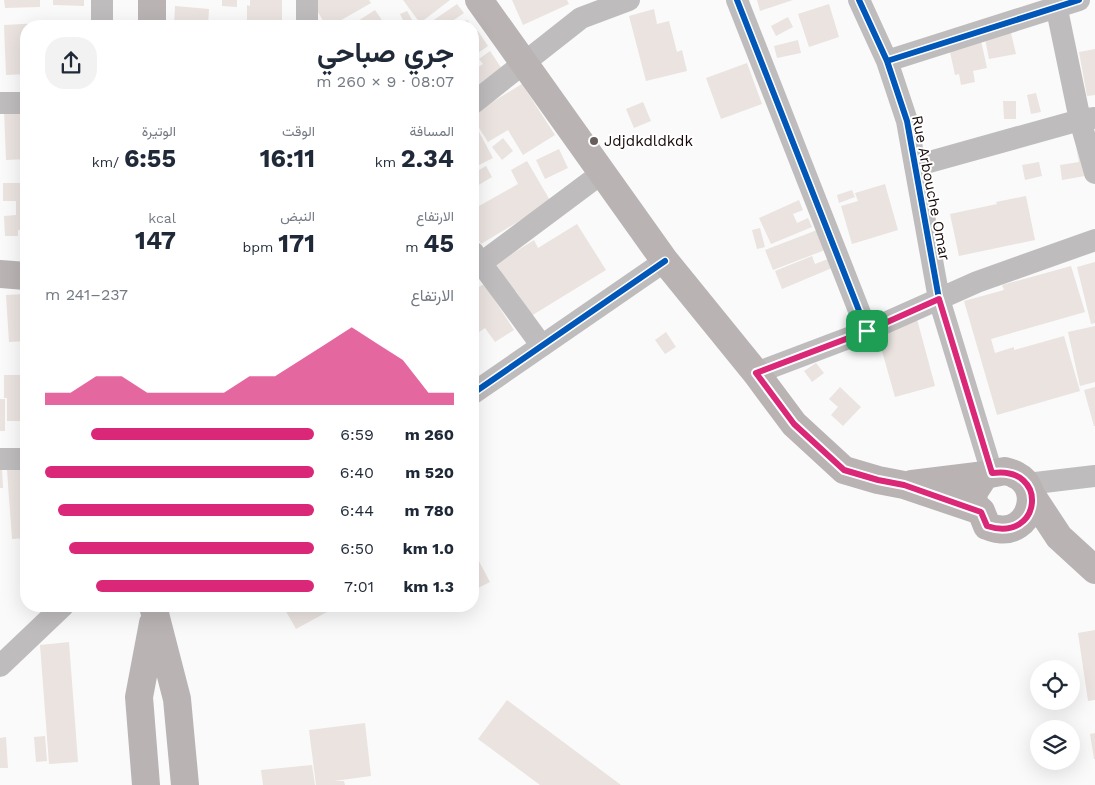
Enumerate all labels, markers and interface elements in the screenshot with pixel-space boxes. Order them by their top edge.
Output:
text: جري صباحي [317,36,454,69]
button: share [45,37,97,89]
text: 08:07 · 9 × 260 m [316,72,454,91]
street label: Rue Arbouche Omar [908,114,954,262]
text: الوتيرة [142,123,176,139]
text: الوقت [282,123,315,139]
text: المسافة [410,123,454,139]
place label: Jdjdkdldkdk [604,132,693,150]
marker: Jdjdkdldkdk [588,135,600,147]
text: 6:55 [124,144,176,173]
text: 16:11 [260,144,315,173]
text: 2.34 [401,144,454,173]
text: /km [92,154,124,170]
text: km [375,154,401,170]
text: النبض [280,208,315,224]
text: الارتفاع [416,208,454,224]
text: kcal [148,210,176,226]
text: 147 [135,226,176,255]
text: 171 [278,229,315,258]
text: 45 [423,229,454,258]
text: bpm [243,239,278,255]
text: m [405,239,423,255]
text: 237–241 m [45,285,128,304]
text: الارتفاع [411,286,454,305]
pin [846,310,888,352]
icon: arrive [853,317,881,345]
text: 6:59 [340,425,374,444]
text: 260 m [405,425,454,444]
text: 6:40 [340,463,374,482]
text: 520 m [405,463,454,482]
text: 6:44 [340,501,374,520]
text: 780 m [405,501,454,520]
text: 6:50 [340,539,374,558]
text: 1.0 km [403,539,454,558]
text: 7:01 [344,577,374,596]
text: 1.3 km [403,577,454,596]
map controls [1030,660,1080,770]
button: locate [1030,660,1080,710]
button: layers [1030,720,1080,770]

